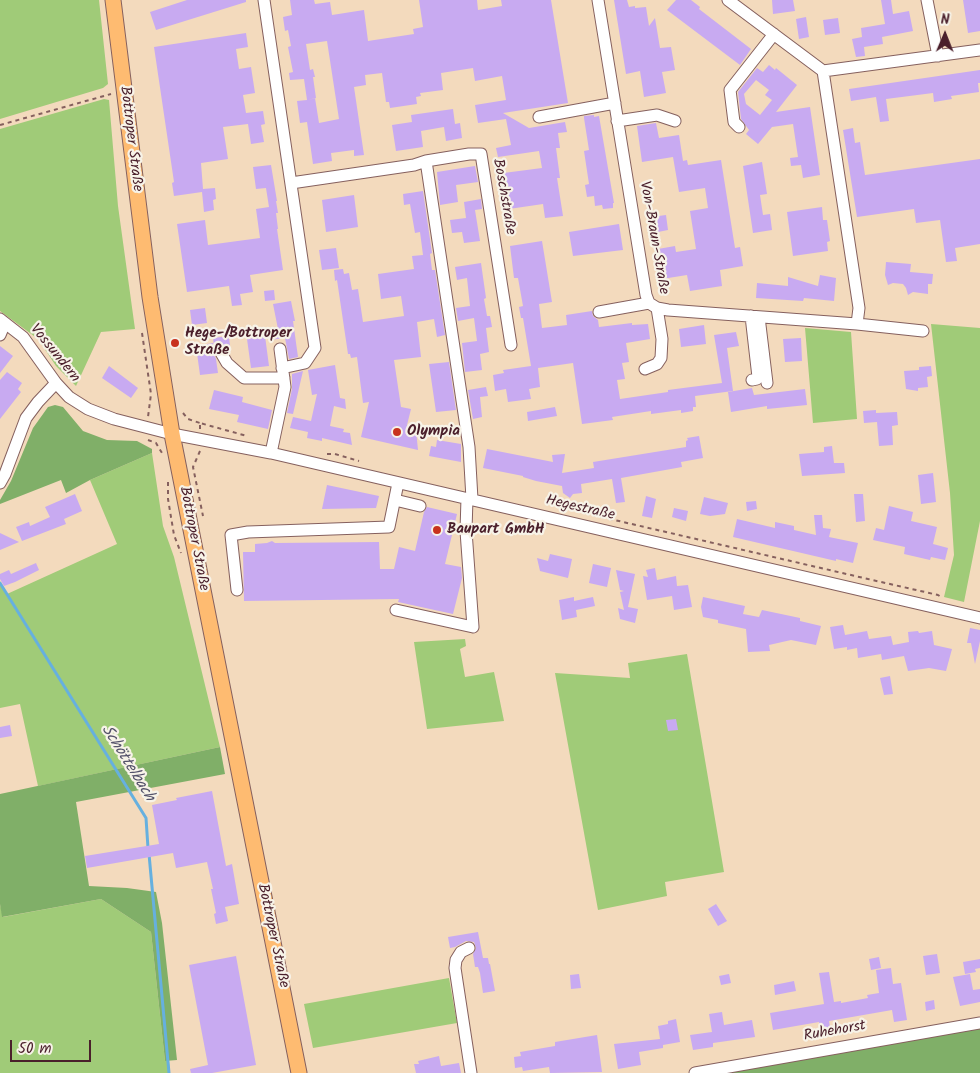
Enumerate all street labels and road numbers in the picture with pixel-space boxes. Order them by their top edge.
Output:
street label: Bottroper Straße [115,85,145,193]
street label: Boschstraße [487,157,519,237]
street label: Von-Braun-Straße [634,180,672,296]
street label: Vossundern [25,321,83,387]
street label: Bottroper Straße [174,485,212,593]
street label: Hegestraße [544,492,616,526]
street label: Bottroper Straße [252,882,292,990]
street label: Ruhehorst [803,1018,867,1046]

